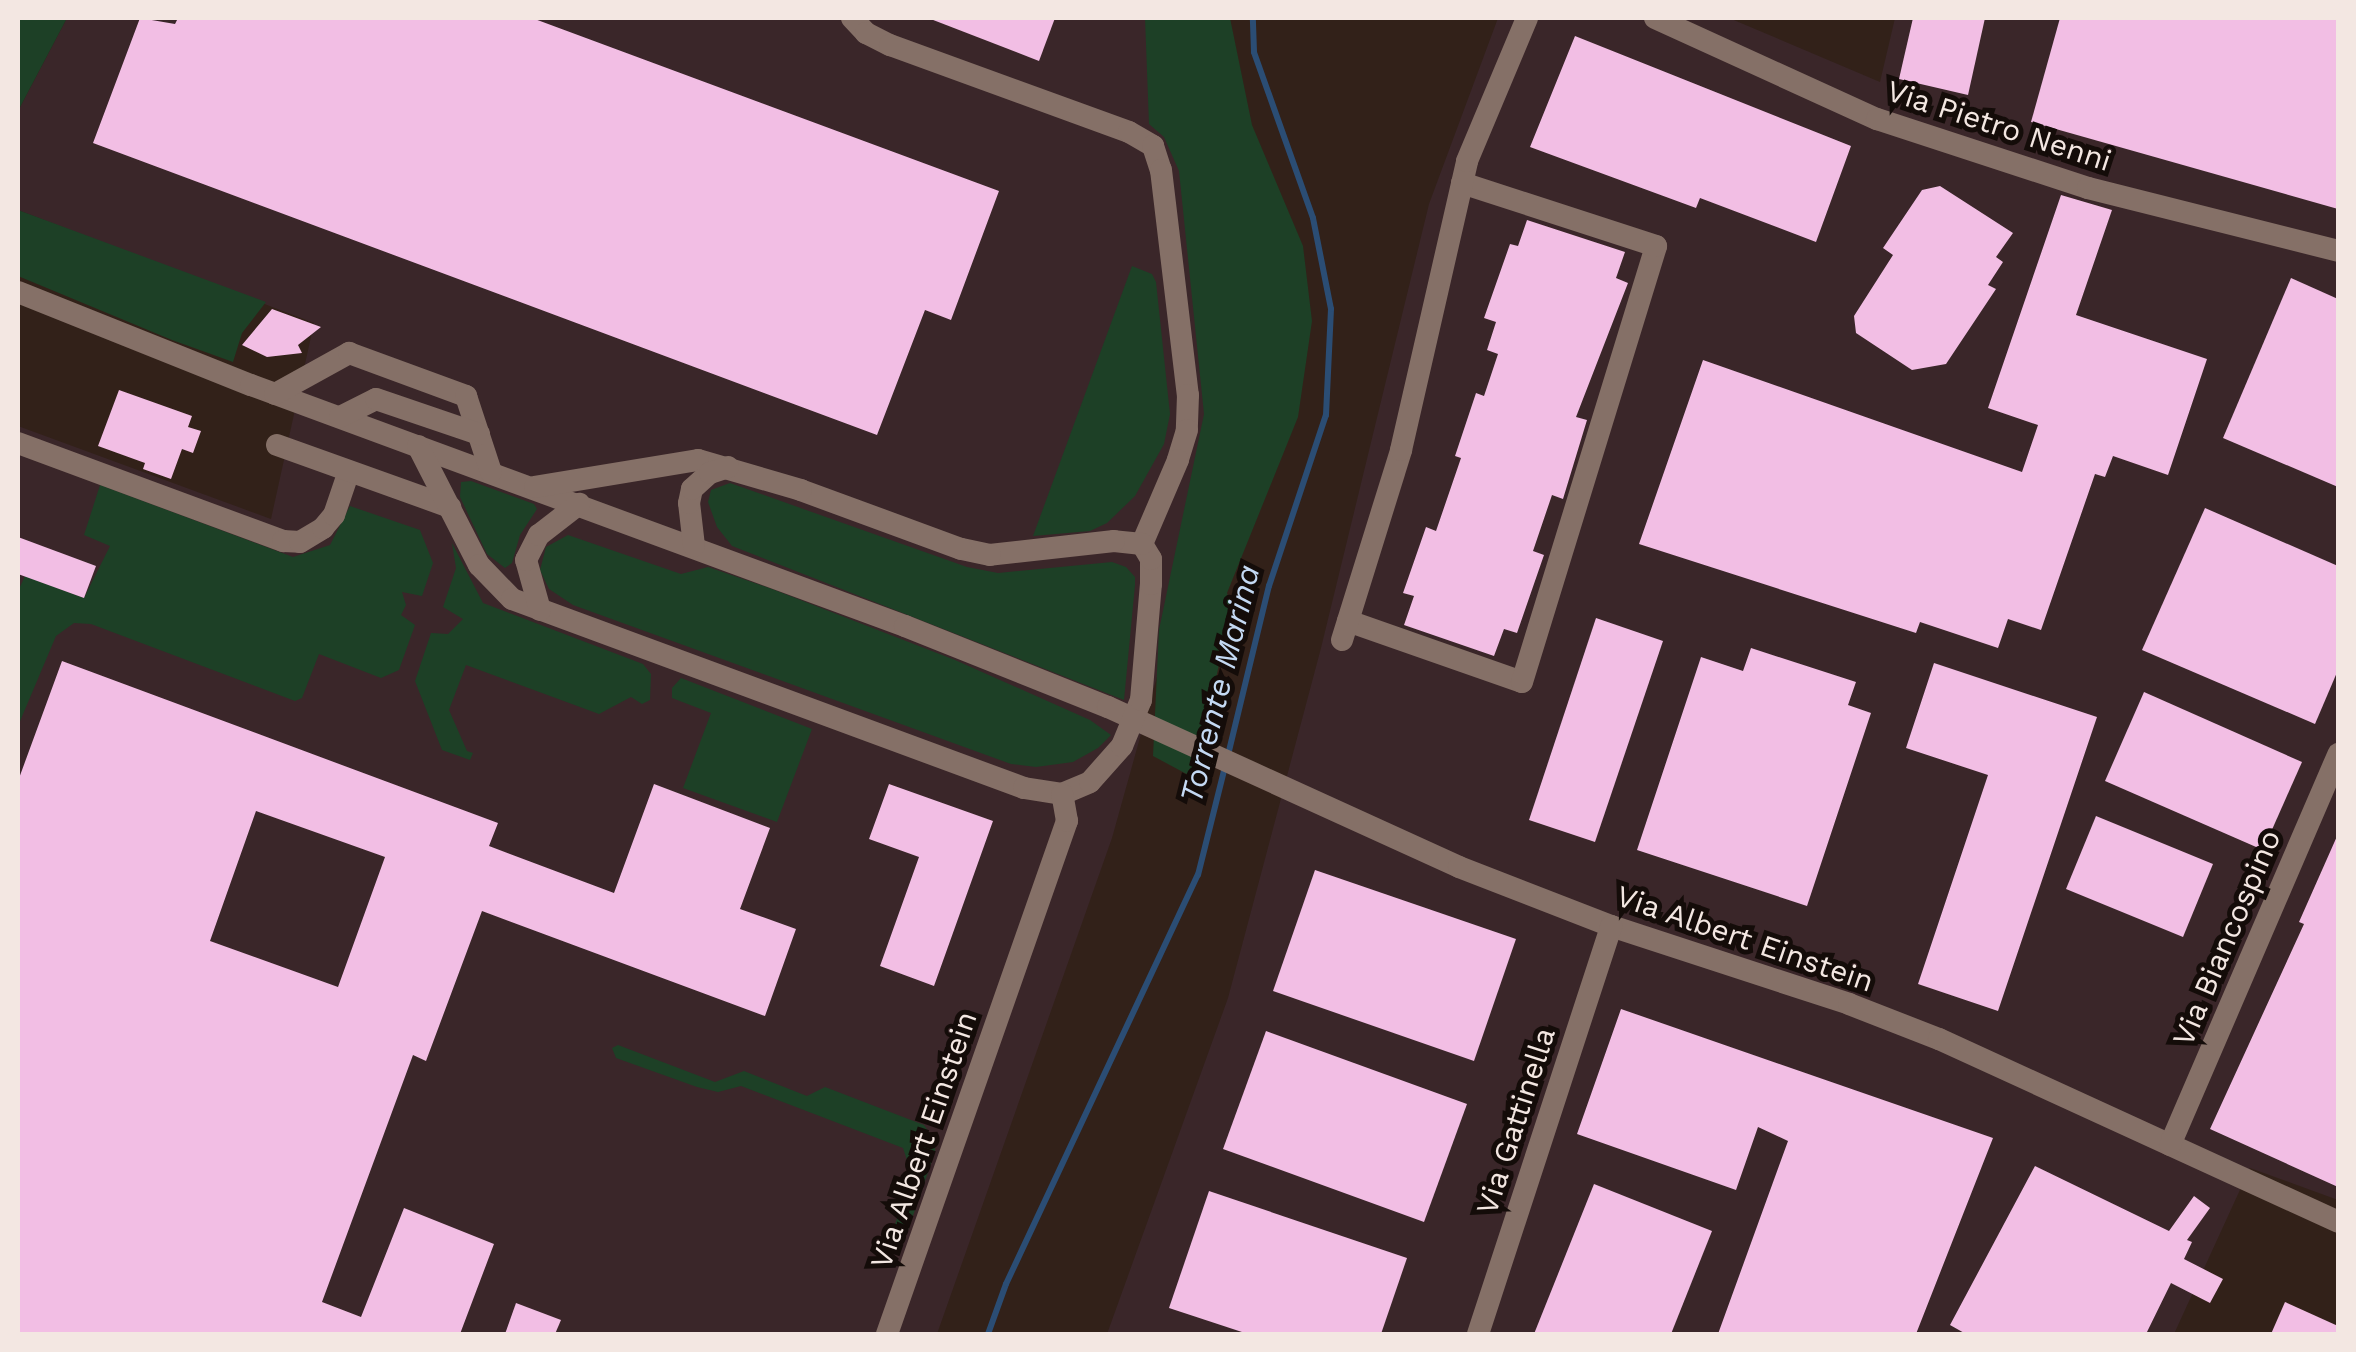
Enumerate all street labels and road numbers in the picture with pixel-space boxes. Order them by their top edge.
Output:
street label: Via Pietro Nenni [1882,73,2116,179]
street label: Via Biancospino [2165,824,2289,1052]
street label: Via Albert Einstein [1611,878,1879,1000]
street label: Via Albert Einstein [863,1006,985,1274]
street label: Via Gattinella [1469,1023,1563,1219]

